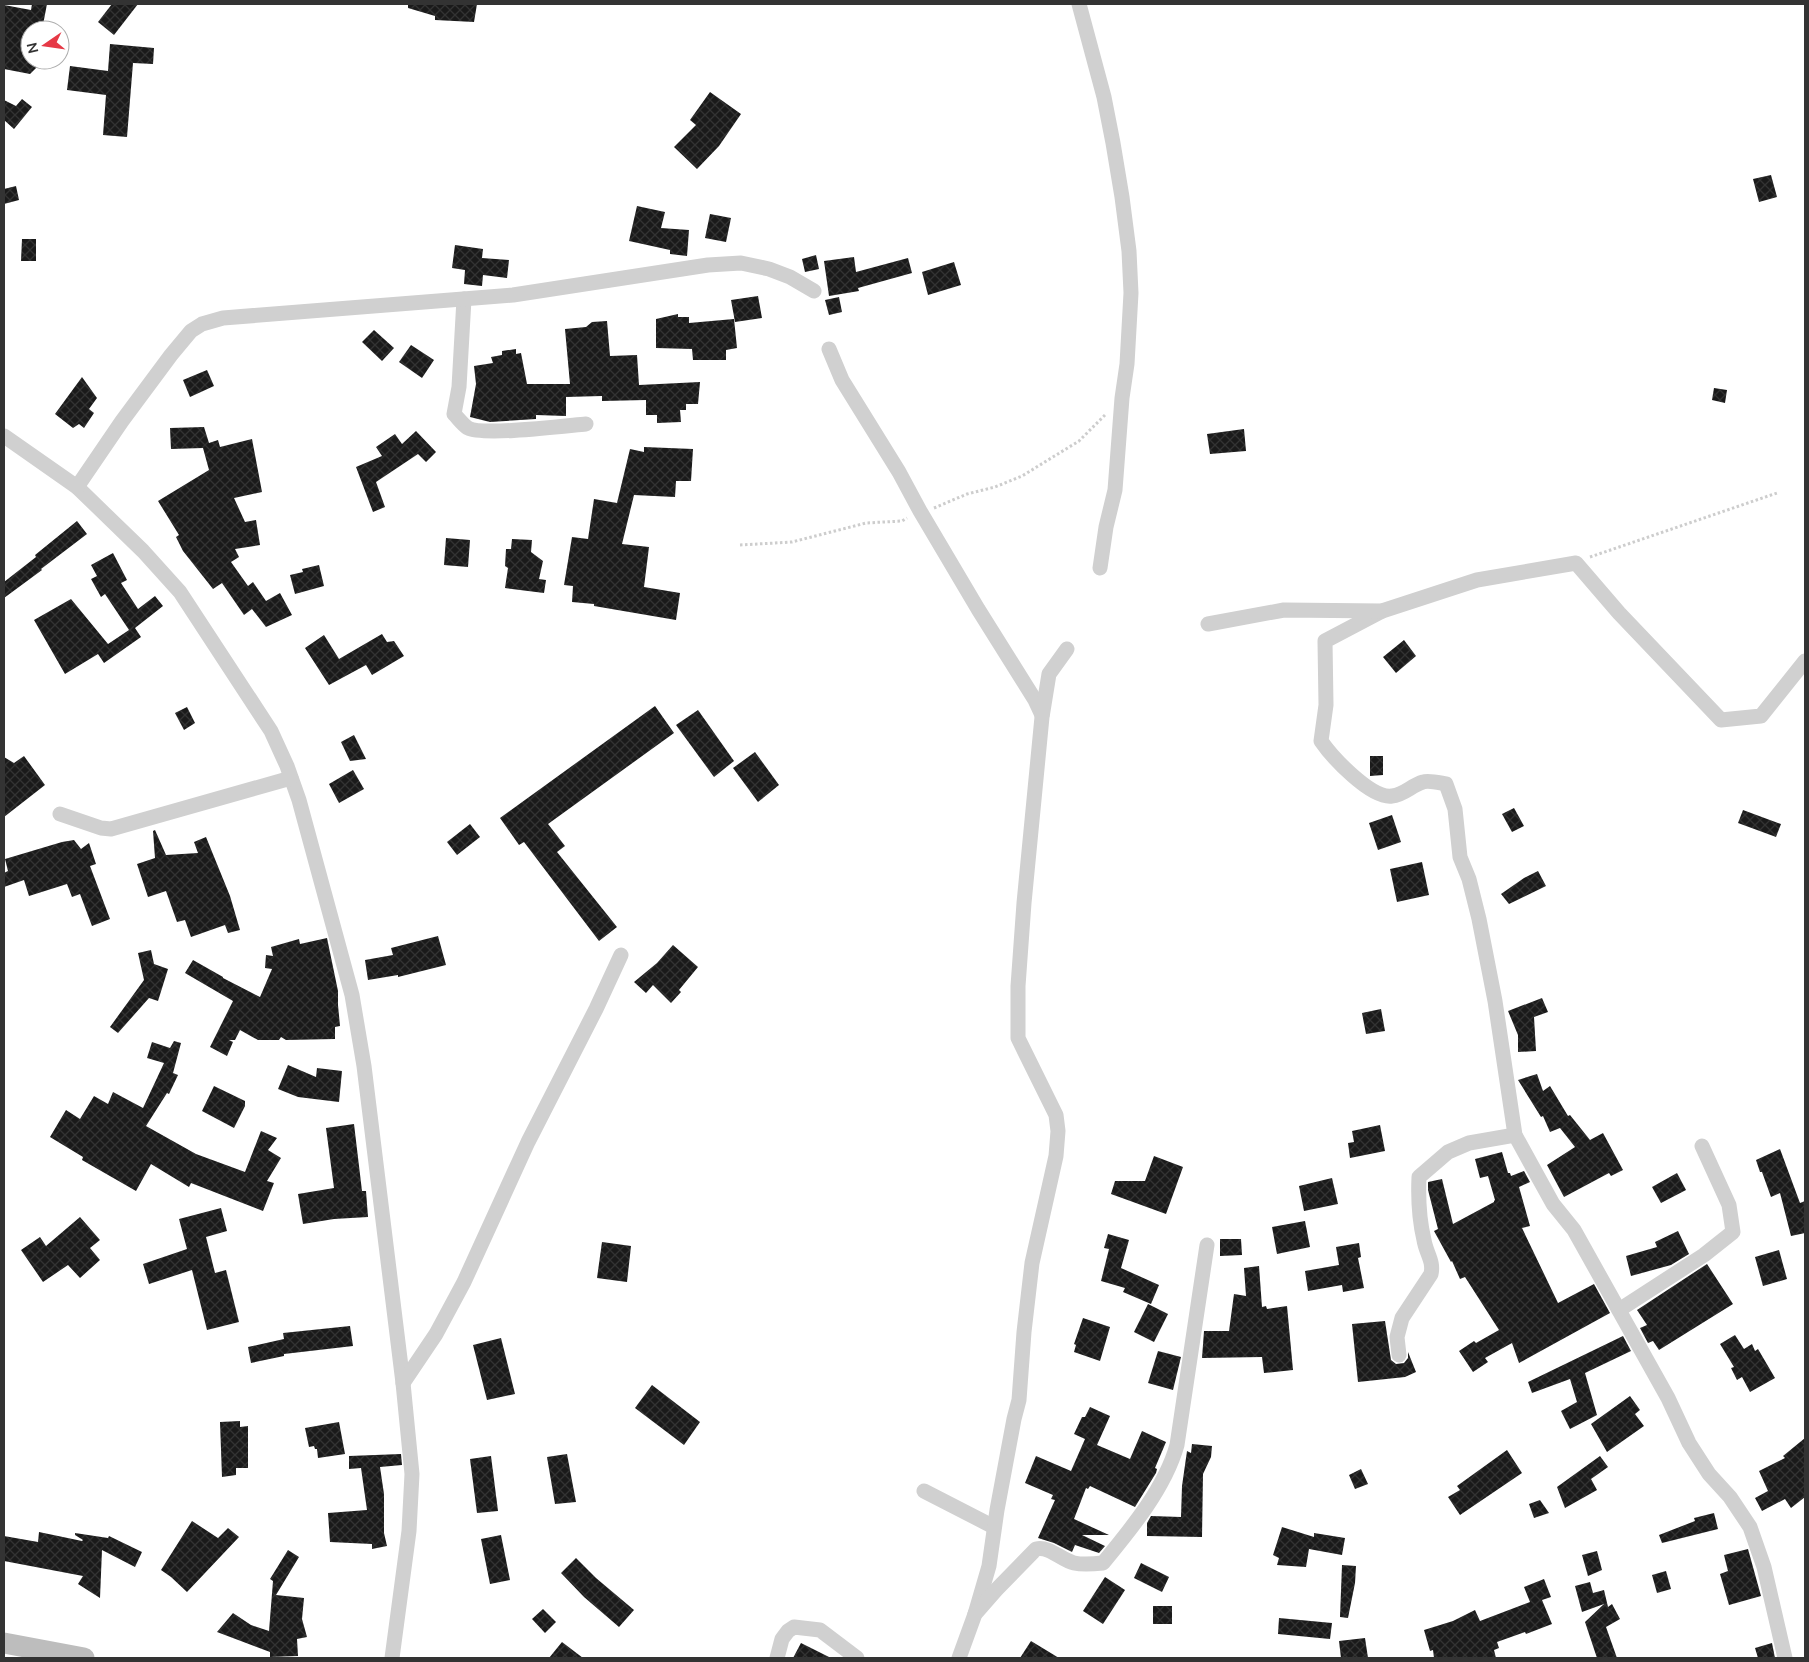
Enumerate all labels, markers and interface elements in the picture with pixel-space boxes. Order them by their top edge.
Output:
north arrow [20,20,70,70]
text: N [22,41,43,55]

